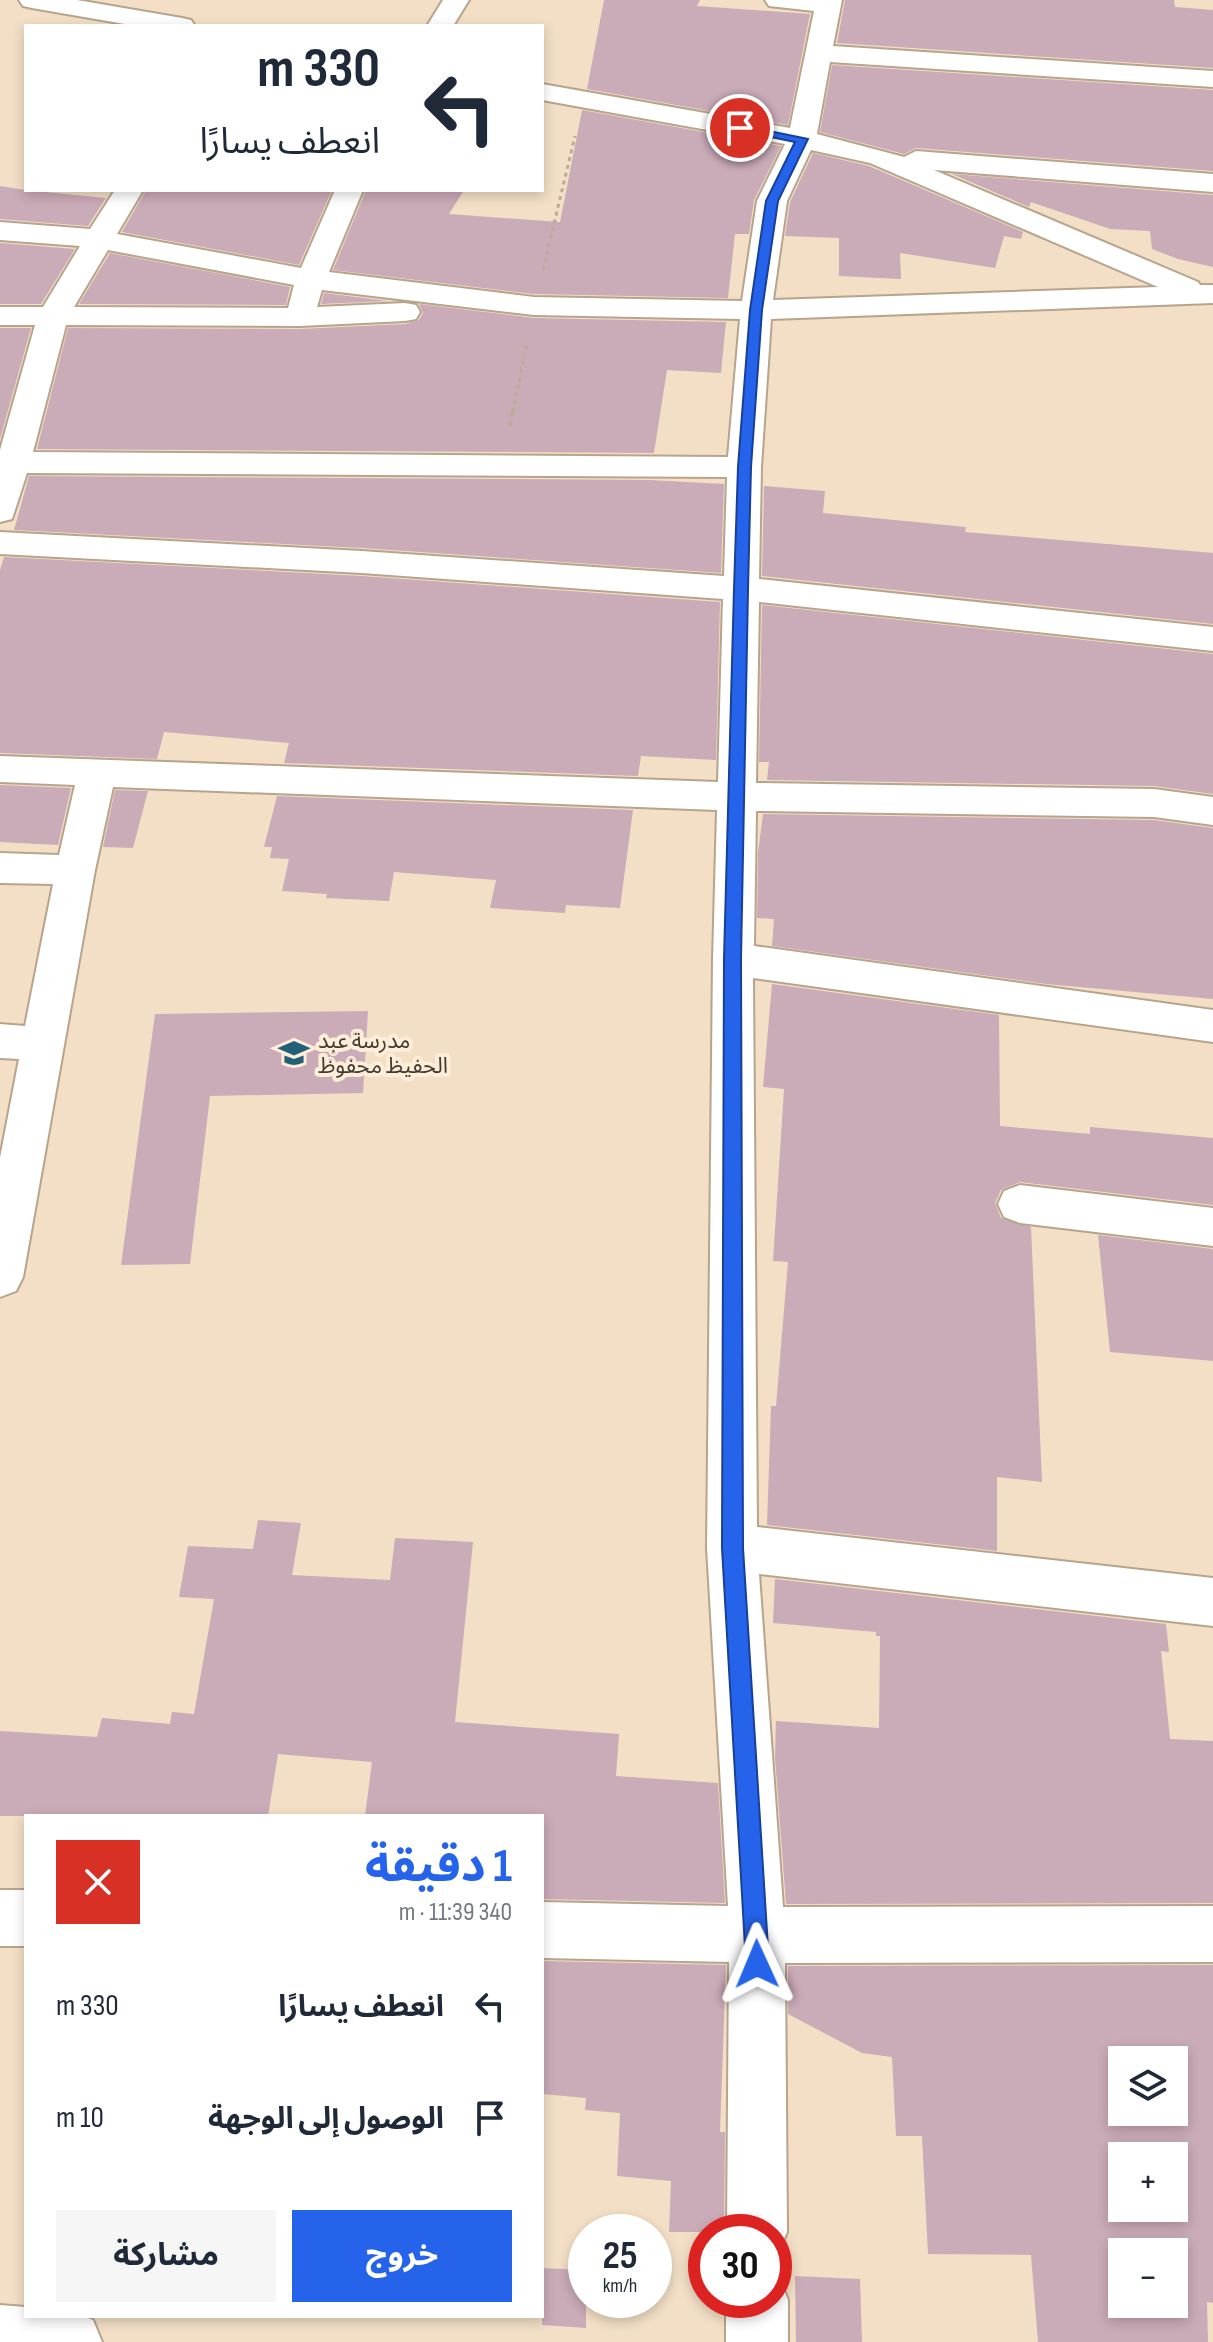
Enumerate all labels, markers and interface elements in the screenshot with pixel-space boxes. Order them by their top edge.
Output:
text: 330 m [257,36,380,103]
icon: left [408,56,512,160]
pin [706,94,774,162]
icon: arrive [718,106,762,150]
text: انعطف يسارًا [199,121,380,164]
place label: مدرسة عبد الحفيظ محفوظ [318,1028,448,1080]
school or university icon: مدرسة عبد الحفيظ محفوظ [277,1036,311,1070]
text: 1 دقيقة [365,1838,512,1895]
button: close [56,1840,140,1924]
text: 340 m · 11:39 [399,1897,512,1928]
position arrow [715,1922,799,2006]
icon: left [468,1984,512,2028]
text: 330 m [56,1988,119,2024]
text: انعطف يسارًا [278,1989,444,2025]
map controls [1108,2046,1188,2318]
button: layers [1108,2046,1188,2126]
icon: arrive [468,2096,512,2140]
text: 10 m [56,2100,104,2136]
text: الوصول إلى الوجهة [208,2101,444,2137]
button: + [1108,2142,1188,2222]
button: مشاركة [56,2210,276,2302]
button: خروج [292,2210,512,2302]
speed limit sign: 30 [688,2214,792,2318]
text: 25 [602,2232,638,2280]
button: − [1108,2238,1188,2318]
text: km/h [603,2274,637,2298]

